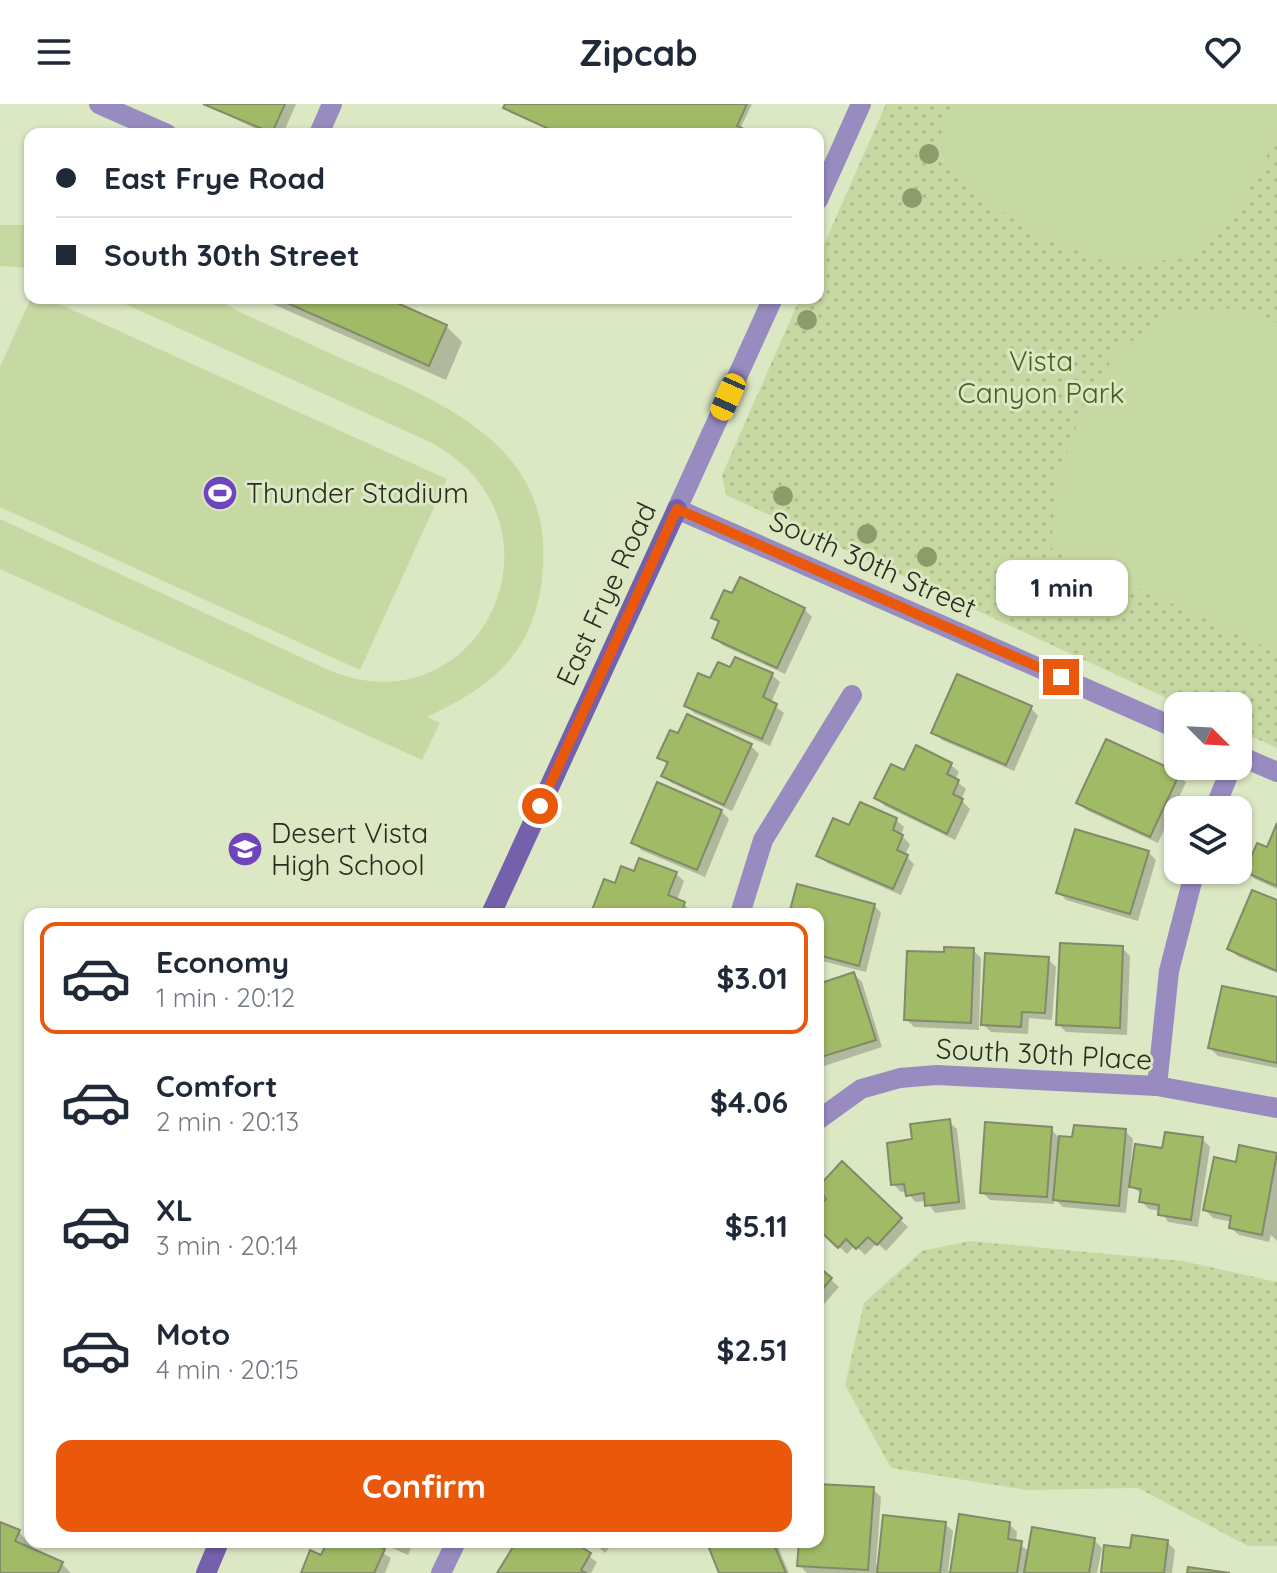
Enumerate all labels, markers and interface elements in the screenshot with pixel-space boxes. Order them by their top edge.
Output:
icon: menu [32,30,76,74]
text: Zipcab [579,30,698,75]
icon: heart [1201,30,1245,74]
text: East Frye Road [104,159,325,197]
text: South 30th Street [104,236,359,274]
park label: Vista Canyon Park [957,343,1125,410]
car [707,370,749,424]
sports icon: Thunder Stadium [201,474,239,512]
place label: Thunder Stadium [246,475,469,510]
street label: East Frye Road [548,497,663,691]
street label: South 30th Street [764,502,982,625]
callout: 1 min [995,561,1127,617]
text: 1 min [1031,571,1094,604]
route end [1043,659,1079,695]
north arrow [1164,692,1252,780]
map controls [1164,692,1252,884]
route start [522,788,558,824]
button: layers [1164,796,1252,884]
place label: Desert Vista High School [271,815,428,882]
school or university icon: Desert Vista High School [226,830,264,868]
icon: car [60,942,132,1014]
text: Economy [156,943,289,981]
text: $3.01 [716,959,788,997]
text: 1 min · 20:12 [156,981,295,1014]
street label: South 30th Place [935,1030,1153,1077]
icon: car [60,1066,132,1138]
text: Comfort [156,1067,277,1105]
text: $4.06 [710,1083,788,1121]
text: 2 min · 20:13 [156,1105,299,1138]
icon: car [60,1190,132,1262]
text: XL [156,1191,193,1229]
text: $5.11 [725,1207,788,1245]
text: 3 min · 20:14 [156,1229,298,1262]
icon: car [60,1314,132,1386]
text: Moto [156,1315,230,1353]
text: $2.51 [717,1331,788,1369]
text: 4 min · 20:15 [156,1353,299,1386]
button: Confirm [56,1440,792,1532]

